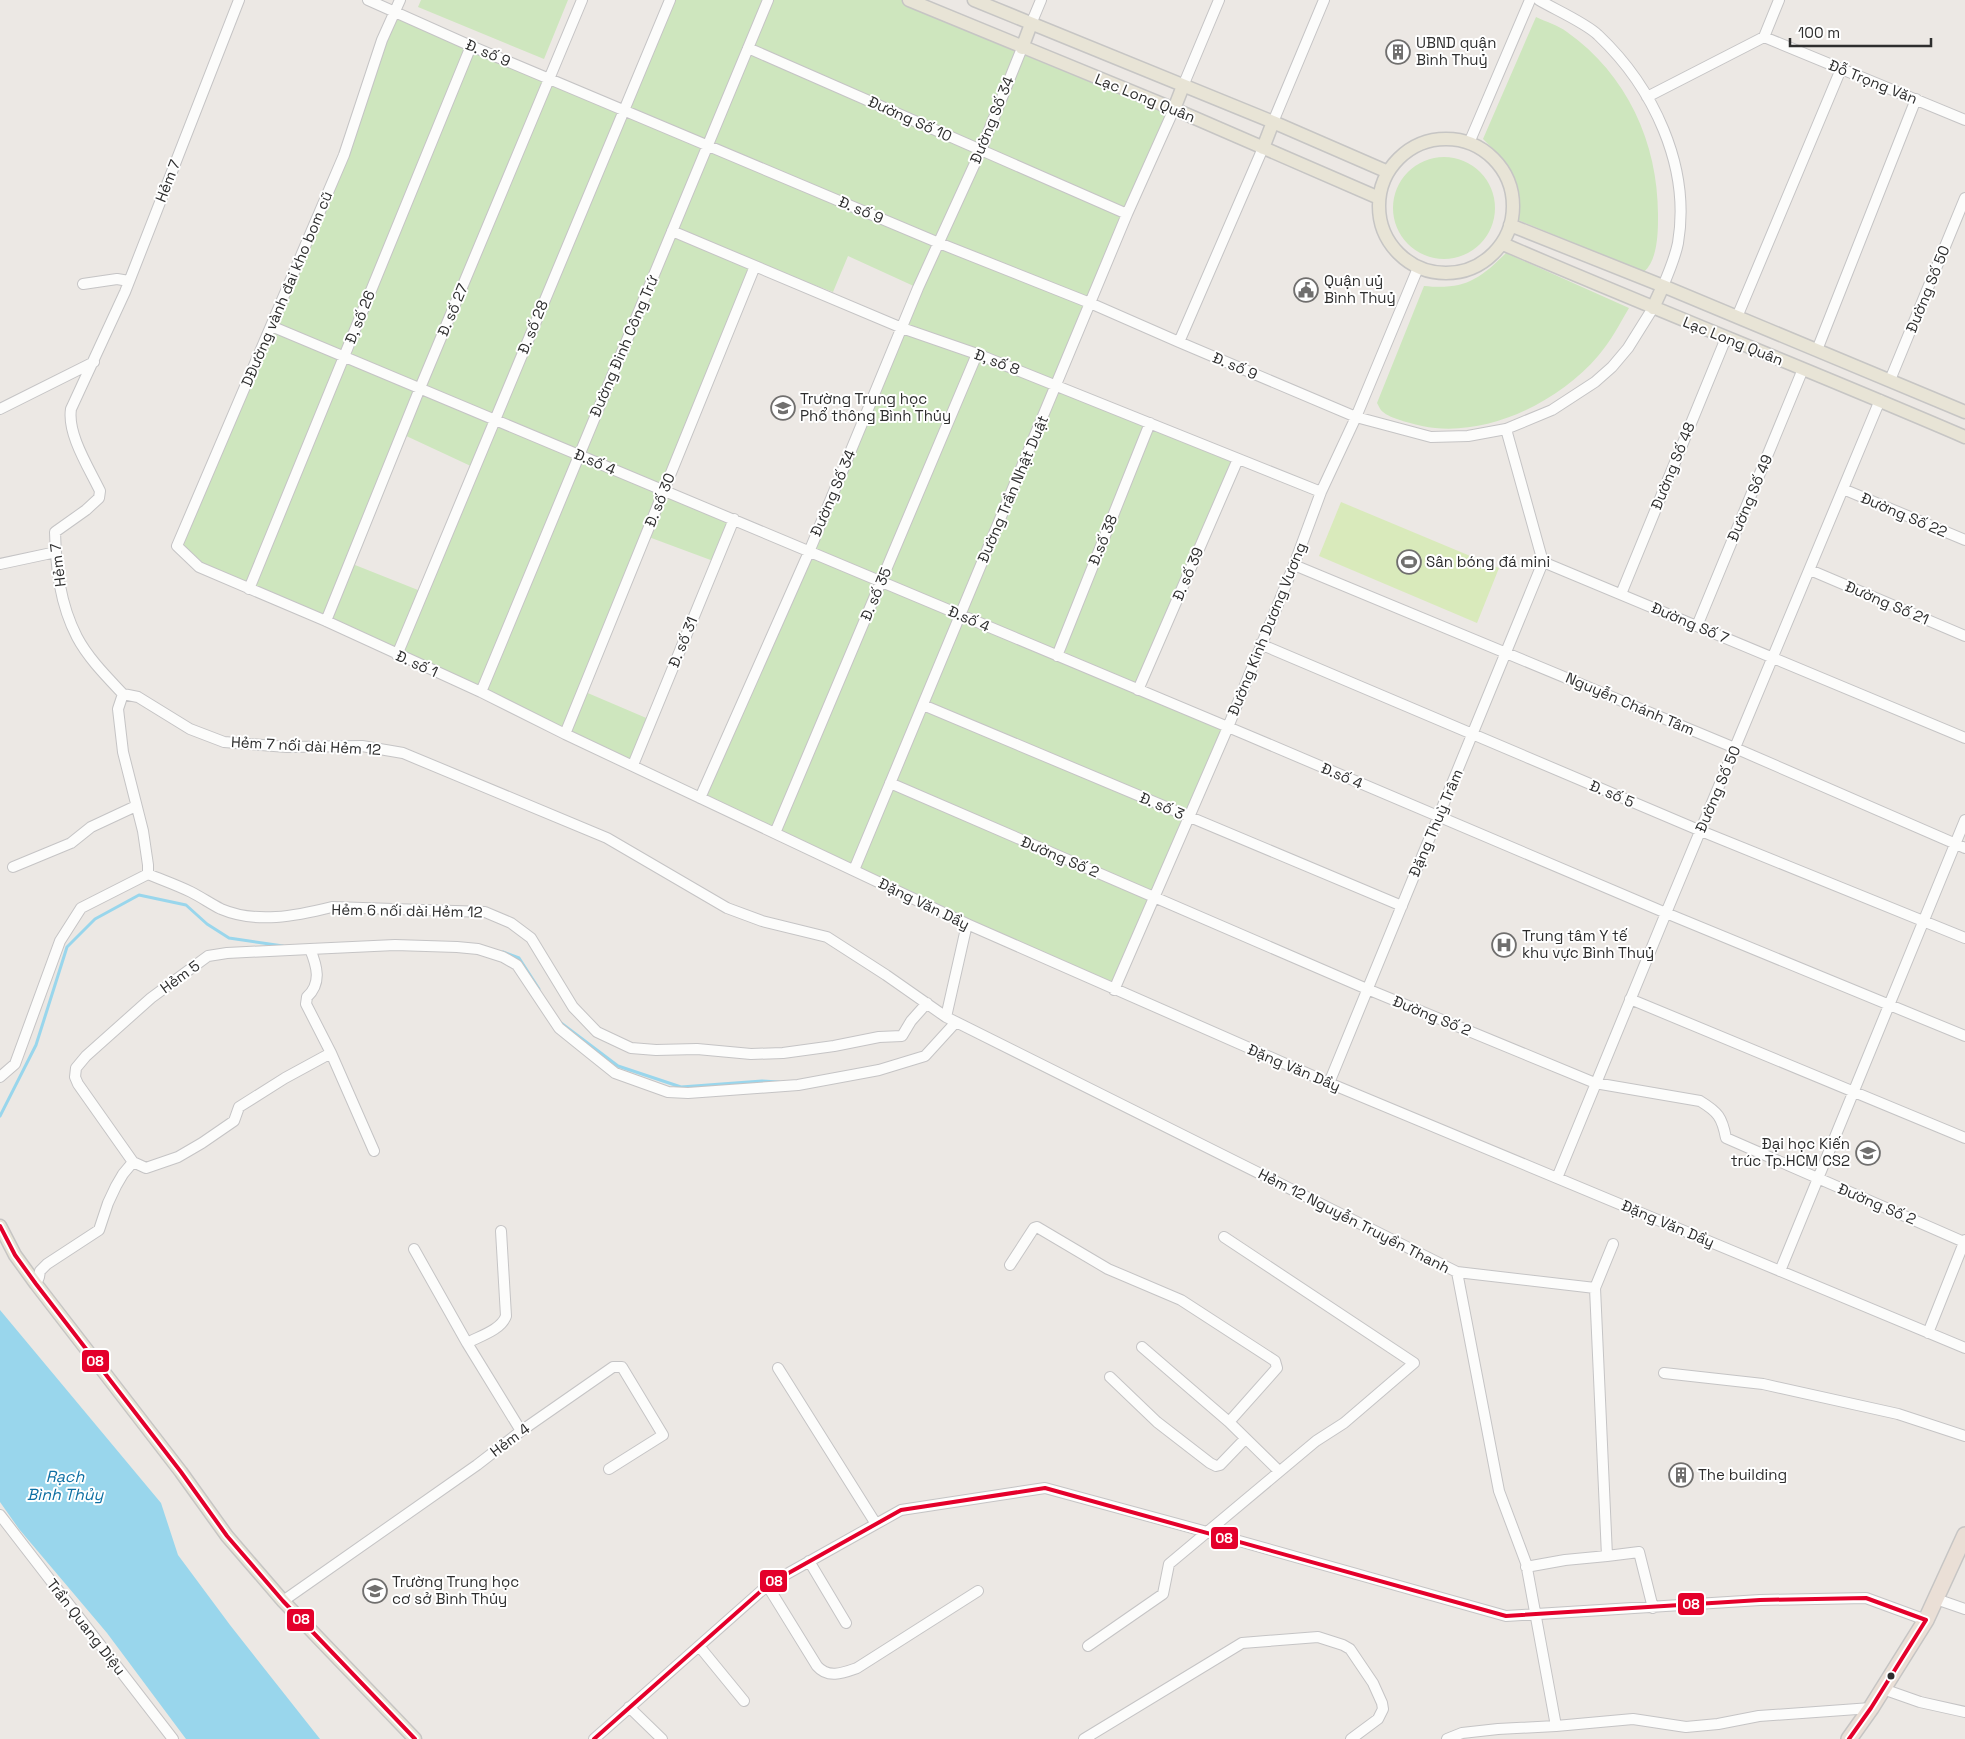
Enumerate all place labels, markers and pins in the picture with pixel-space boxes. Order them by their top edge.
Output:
place label: UBND quận Bình Thuỷ [1416,33,1496,69]
building icon: UBND quận Bình Thuỷ [1385,39,1411,65]
place label: Quận uỷ Bình Thuỷ [1324,271,1396,307]
public building icon: Quận uỷ Bình Thuỷ [1293,277,1319,303]
place label: Trường Trung học Phổ thông Bình Thủy [800,389,951,425]
school or university icon: Trường Trung học Phổ thông Bình Thủy [770,395,796,421]
sports icon: Sân bóng đá mini [1396,549,1422,575]
place label: Sân bóng đá mini [1426,552,1550,571]
place label: Trung tâm Y tế khu vực Bình Thuỷ [1522,926,1654,962]
hospital icon: Trung tâm Y tế khu vực Bình Thuỷ [1491,932,1517,958]
place label: Đại học Kiến trúc Tp.HCM CS2 [1731,1134,1850,1170]
school or university icon: Đại học Kiến trúc Tp.HCM CS2 [1855,1140,1881,1166]
building icon: The building [1668,1462,1694,1488]
place label: The building [1698,1465,1787,1484]
place label: Trường Trung học cơ sở Bình Thủy [392,1572,519,1608]
school or university icon: Trường Trung học cơ sở Bình Thủy [362,1578,388,1604]
unlabelled marker [1886,1671,1896,1681]

